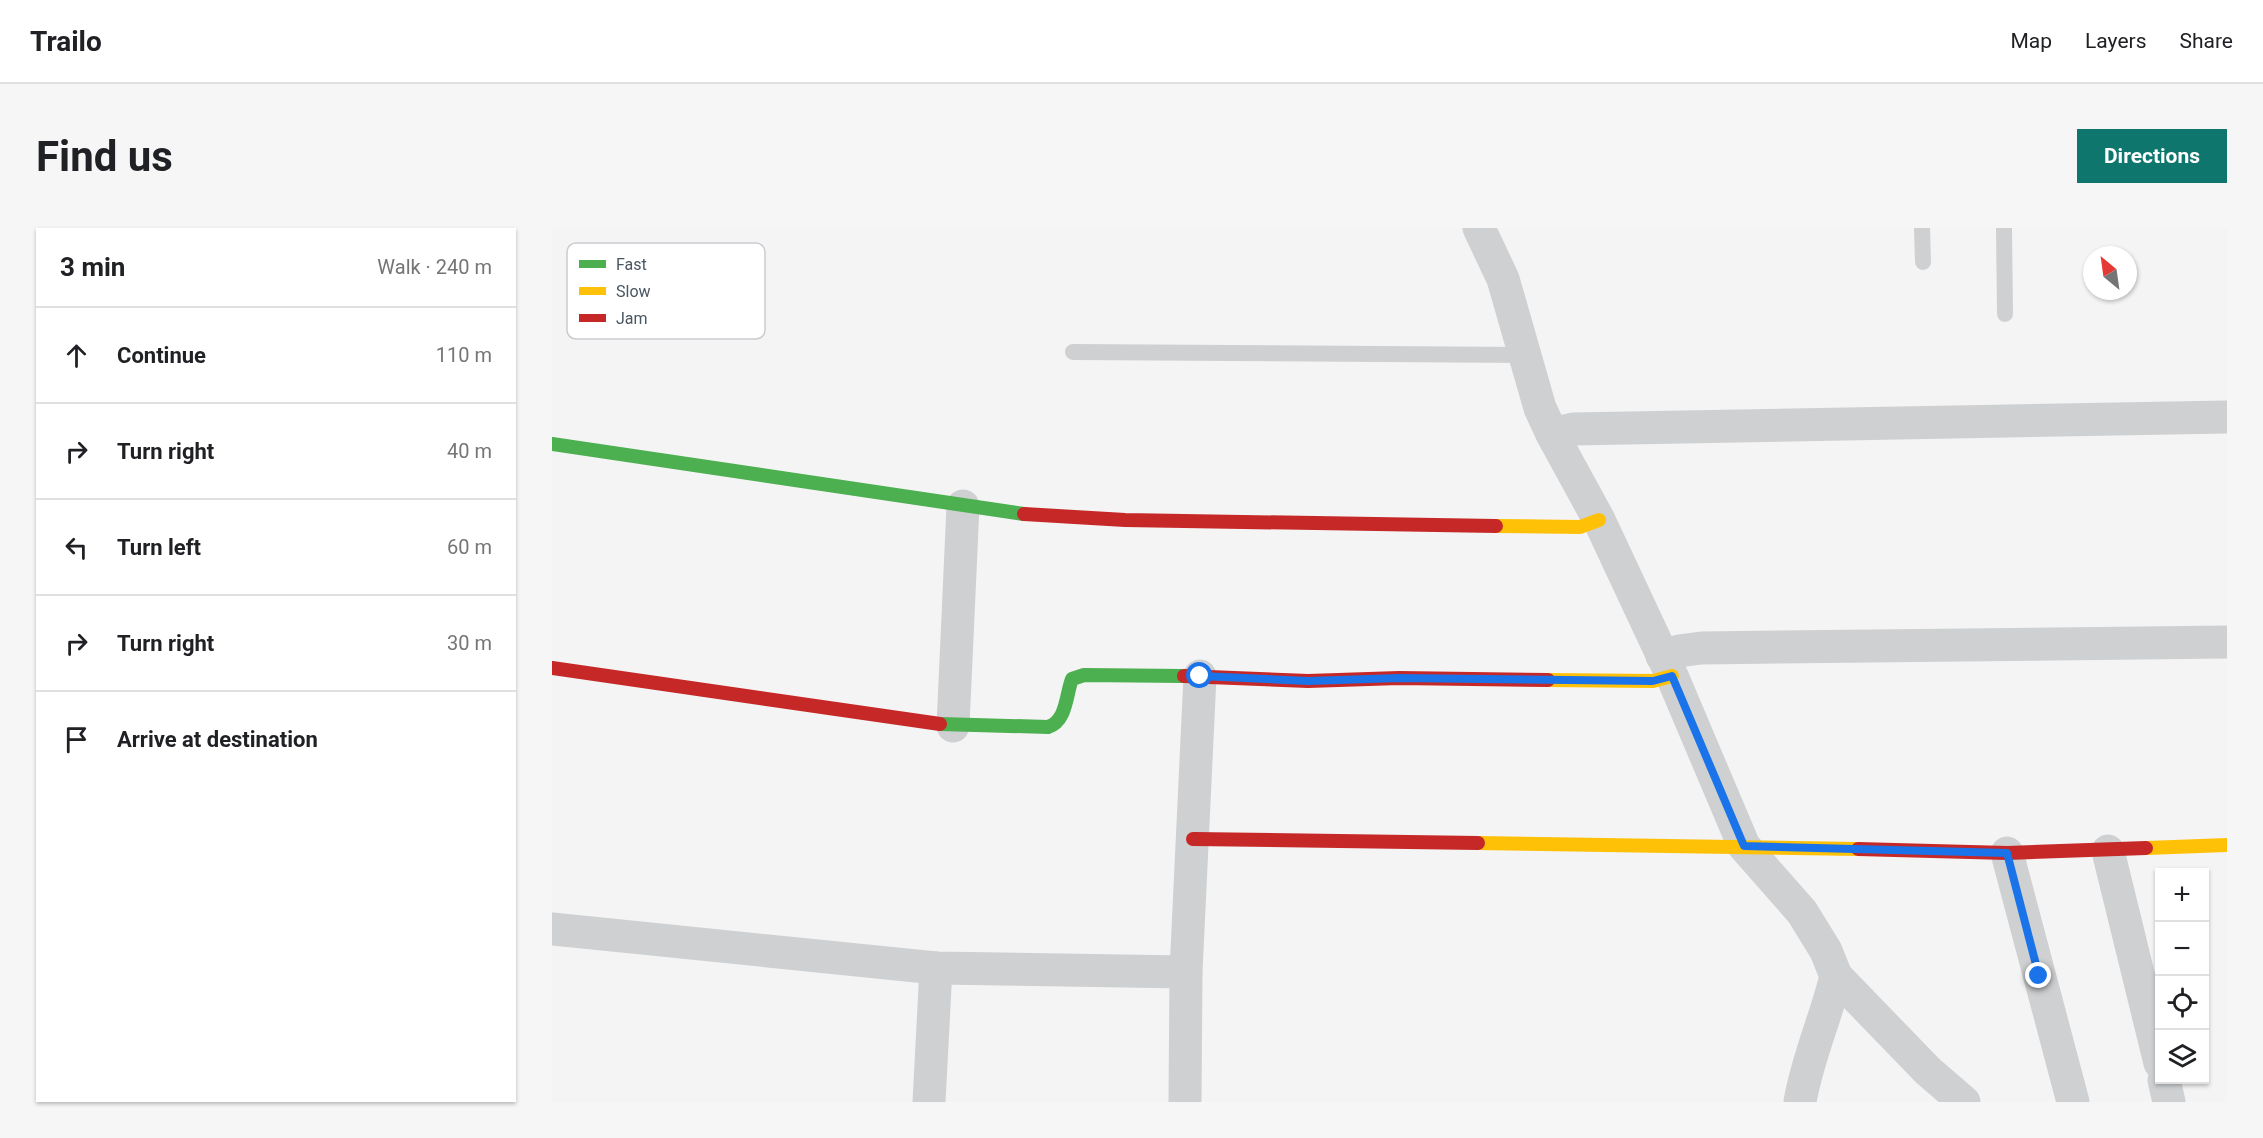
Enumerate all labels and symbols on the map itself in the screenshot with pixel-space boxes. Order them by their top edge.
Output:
legend [567,243,765,339]
north arrow [2083,246,2137,300]
text: Fast [616,255,647,274]
text: Slow [616,282,651,301]
text: Jam [616,309,648,328]
route start [1186,662,1212,688]
route end [2025,962,2051,988]

